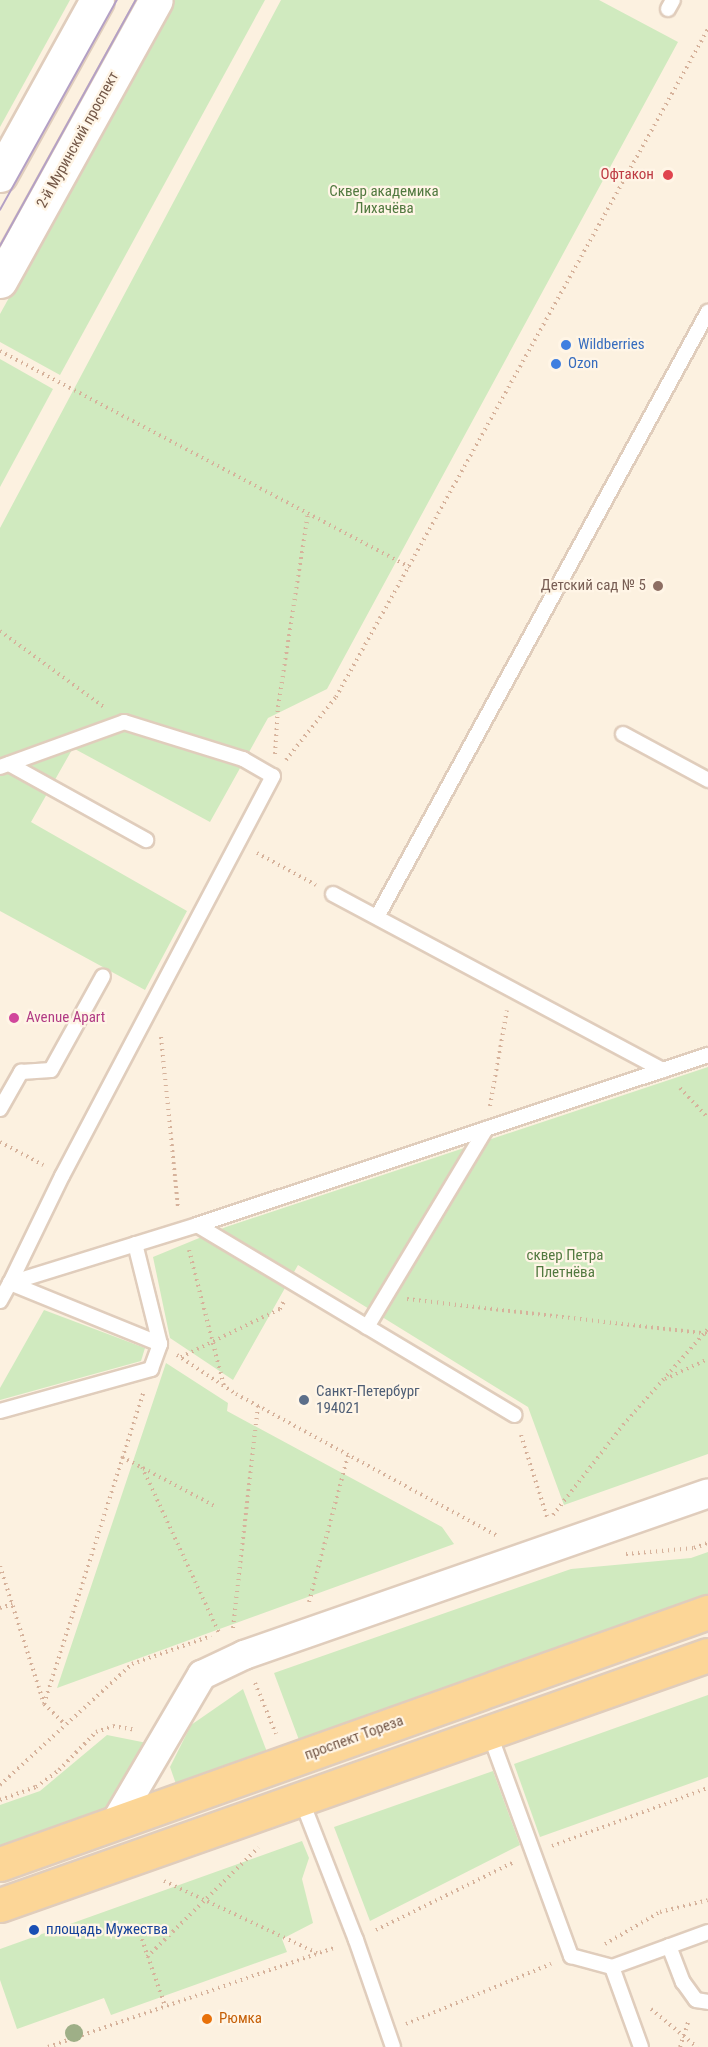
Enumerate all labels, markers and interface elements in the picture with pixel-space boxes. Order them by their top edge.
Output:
street label: 2-й Муринский проспект [33,69,123,211]
place label: Офтакон [600,166,654,184]
marker: Офтакон [659,166,677,184]
park label: Сквер академика Лихачёва [329,182,439,217]
place label: Wildberries [578,336,645,354]
marker: Wildberries [559,338,573,352]
place label: Ozon [568,355,598,373]
marker: Ozon [549,357,563,371]
place label: Детский сад № 5 [541,577,646,595]
marker: Детский сад № 5 [651,579,665,593]
place label: Avenue Apart [26,1009,105,1027]
marker: Avenue Apart [7,1011,21,1025]
park label: сквер Петра Плетнёва [527,1246,603,1281]
place label: Санкт-Петербург 194021 [316,1382,420,1417]
marker: Санкт-Петербург 194021 [297,1393,311,1407]
street label: проспект Тореза [302,1712,406,1764]
place label: площадь Мужества [46,1921,168,1939]
marker: площадь Мужества [27,1923,41,1937]
place label: Рюмка [219,2010,262,2028]
marker: Рюмка [200,2012,214,2026]

